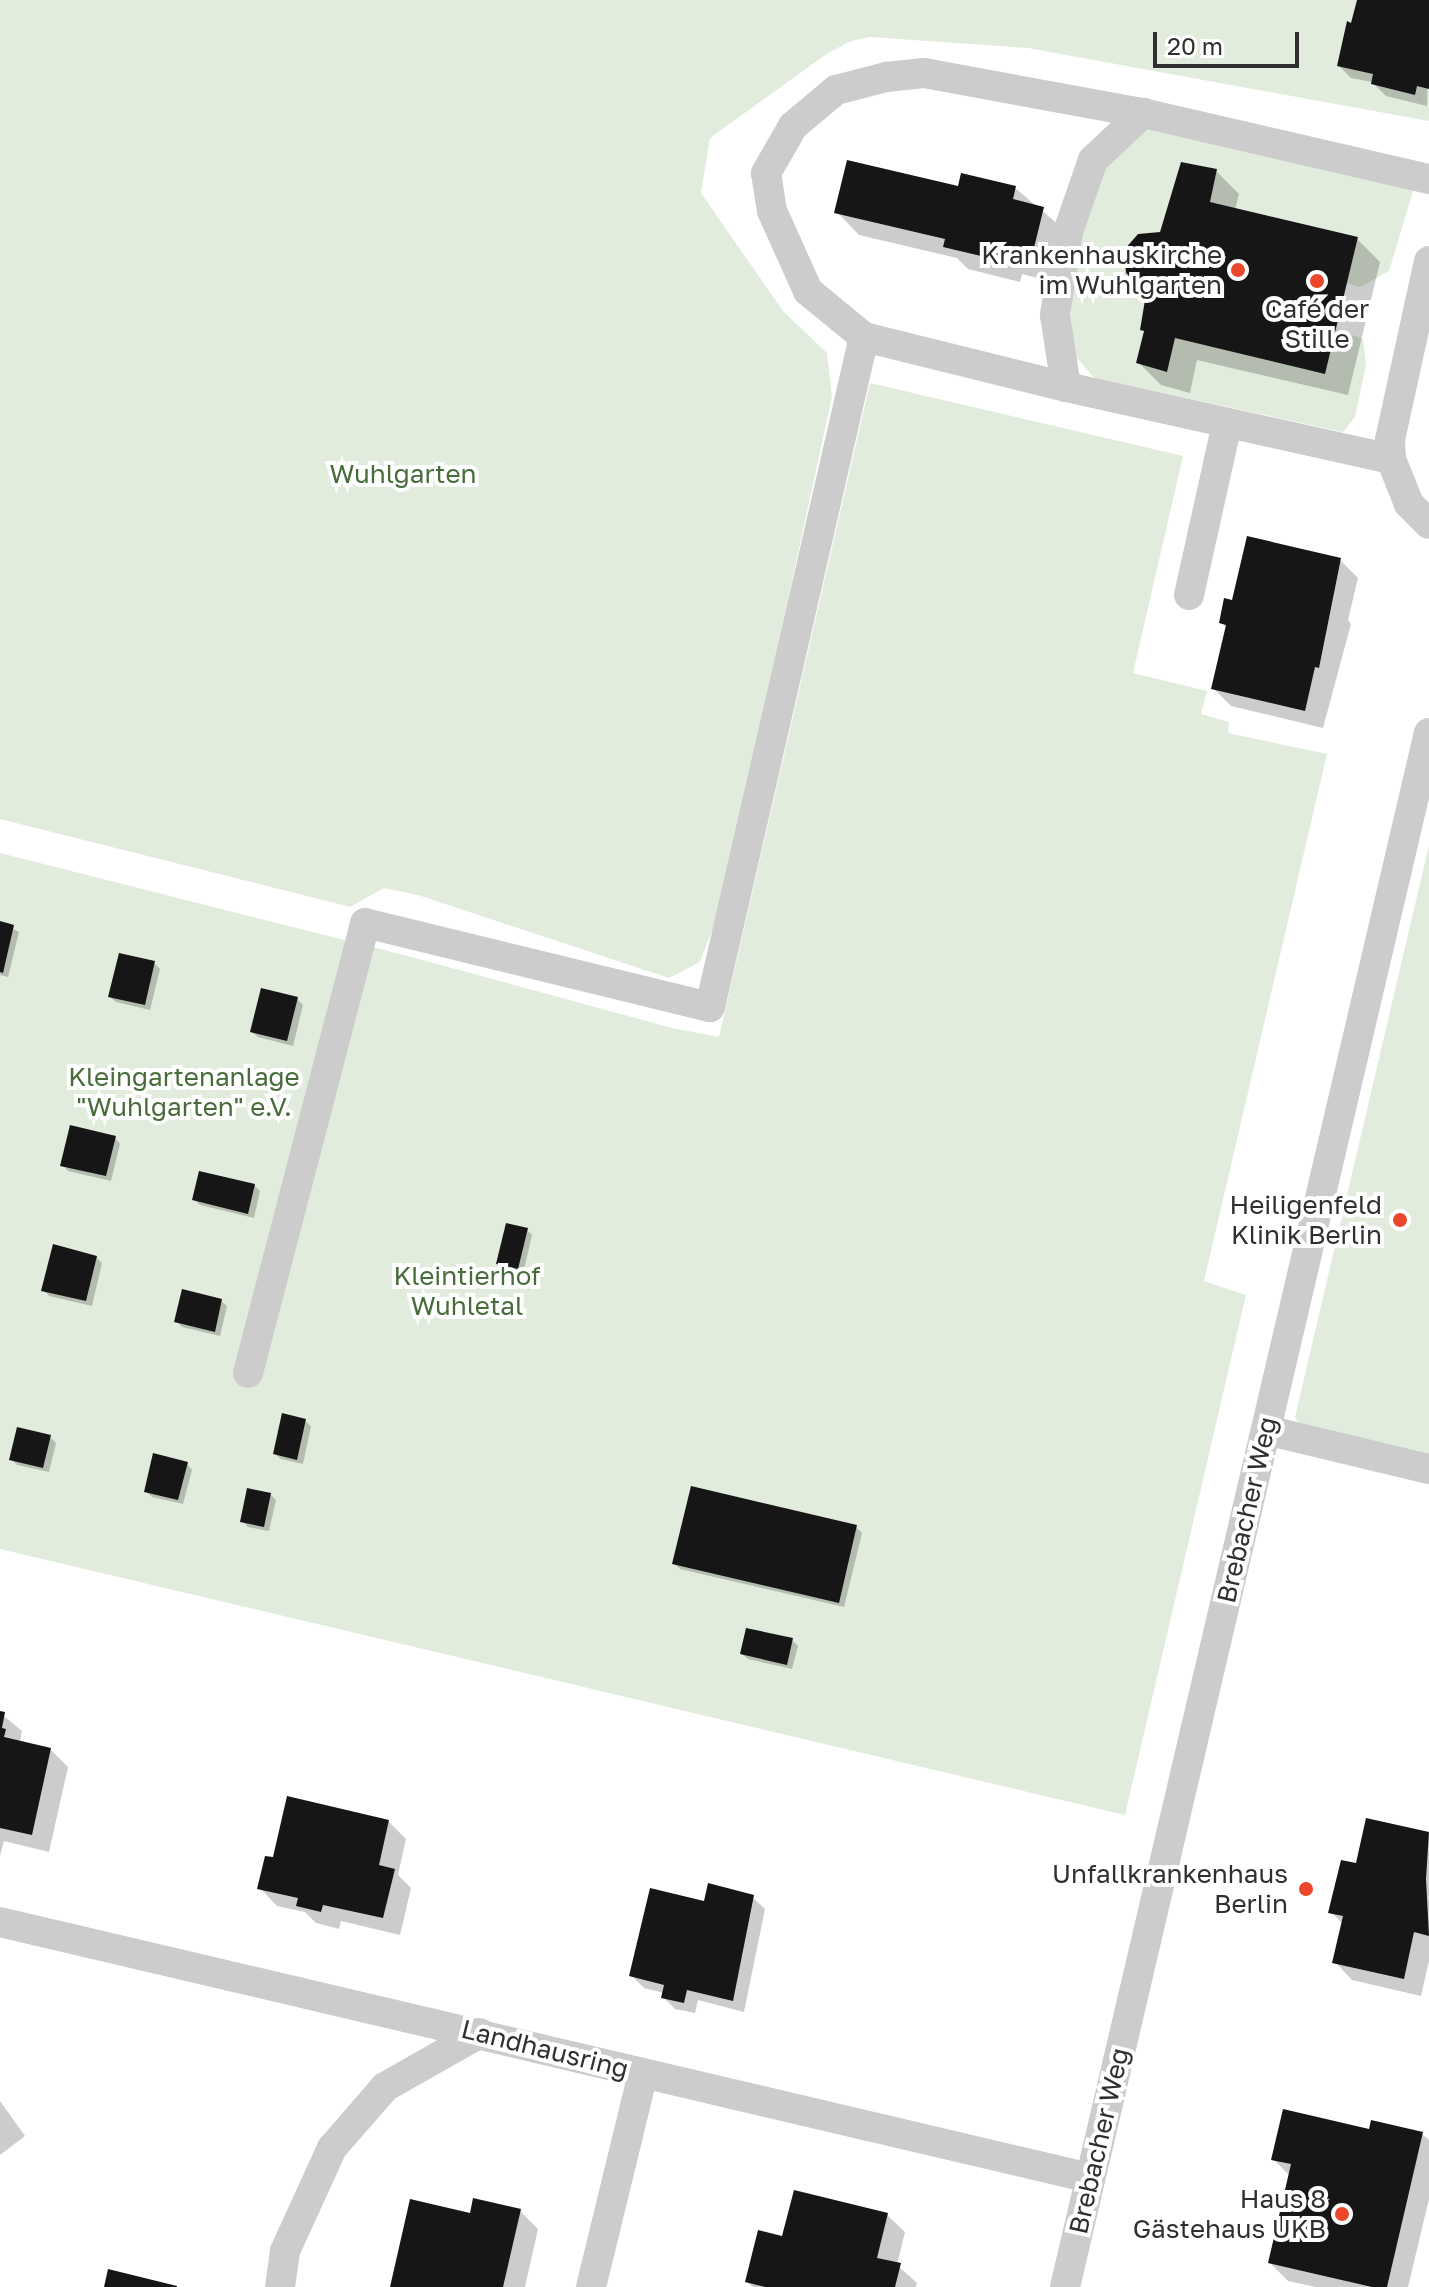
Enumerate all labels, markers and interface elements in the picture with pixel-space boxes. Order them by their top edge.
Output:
scale bar [1157,16,1303,66]
text: 20 m [1167,31,1223,60]
place label: Krankenhauskirche im Wuhlgarten [981,239,1222,300]
marker: Krankenhauskirche im Wuhlgarten [1229,261,1247,279]
marker: Café der Stille [1308,272,1326,290]
place label: Café der Stille [1265,293,1369,354]
park label: Wuhlgarten [329,458,477,490]
park label: Kleingartenanlage "Wuhlgarten" e.V. [68,1061,300,1122]
place label: Heiligenfeld Klinik Berlin [1229,1189,1382,1250]
marker: Heiligenfeld Klinik Berlin [1389,1209,1411,1231]
park label: Kleintierhof Wuhletal [394,1260,540,1322]
street label: Brebacher Weg [1210,1414,1284,1606]
place label: Unfallkrankenhaus Berlin [1052,1858,1288,1920]
marker: Unfallkrankenhaus Berlin [1295,1878,1317,1900]
street label: Landhausring [458,2013,632,2085]
street label: Brebacher Weg [1062,2045,1136,2237]
place label: Haus 8 Gästehaus UKB [1133,2183,1326,2244]
marker: Haus 8 Gästehaus UKB [1333,2205,1351,2223]

